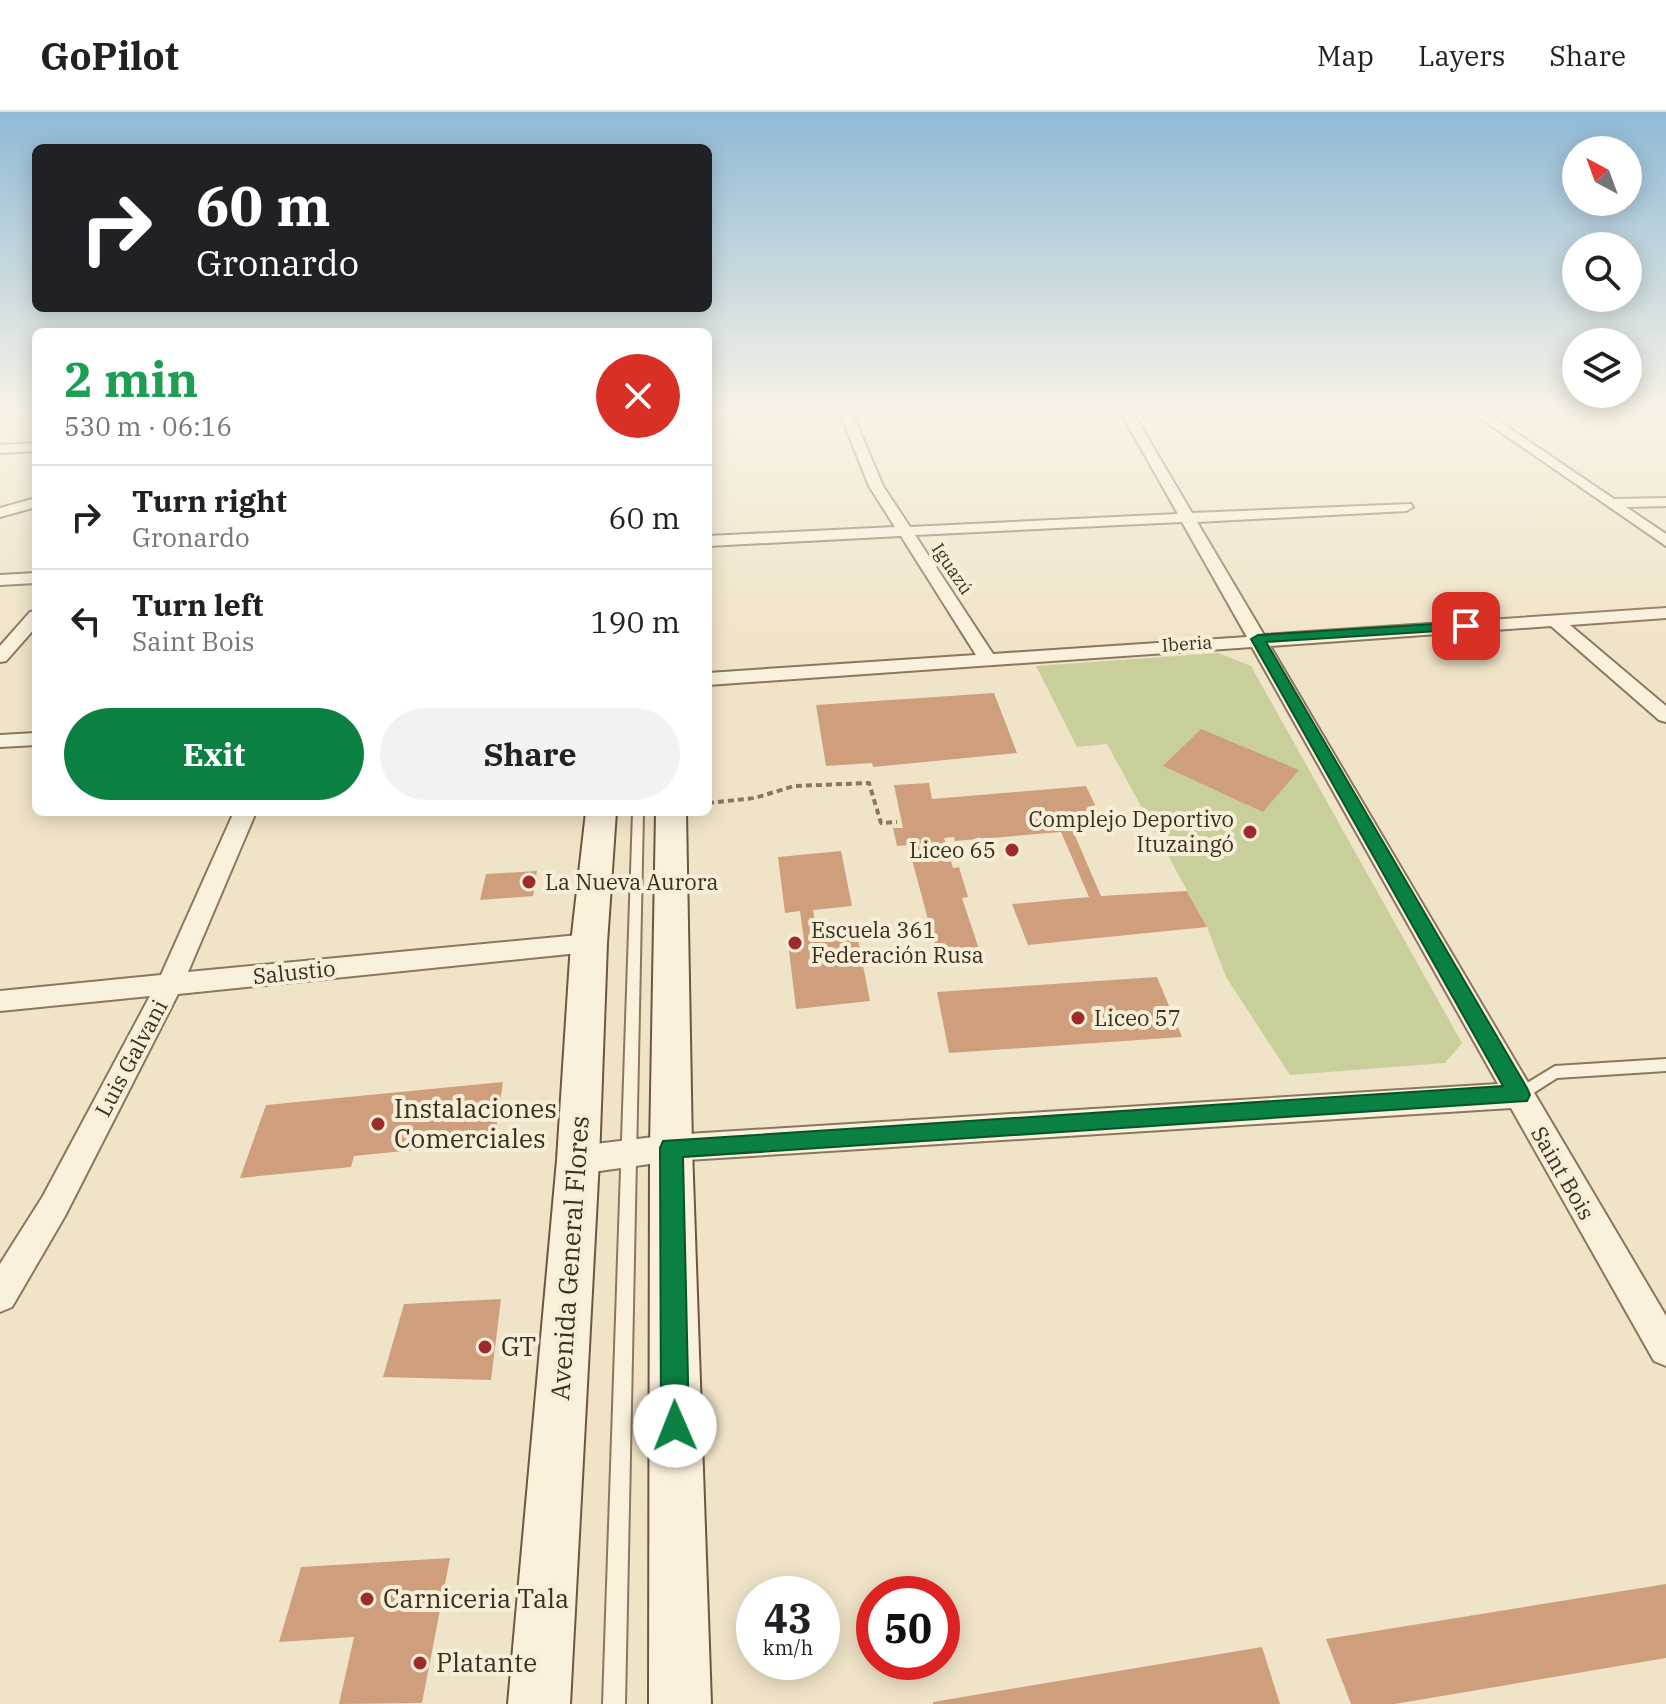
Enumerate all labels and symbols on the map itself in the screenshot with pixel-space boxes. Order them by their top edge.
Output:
north arrow [1562,136,1642,216]
street label: Iguazú [927,539,978,599]
pin [1432,592,1500,660]
street label: Iberia [1161,630,1213,657]
place label: Complejo Deportivo Ituzaingó [1028,804,1234,858]
marker: Complejo Deportivo Ituzaingó [1241,823,1259,841]
place label: Liceo 65 [909,835,996,864]
marker: Liceo 65 [1003,841,1021,859]
place label: La Nueva Aurora [545,867,718,896]
marker: La Nueva Aurora [520,873,538,891]
place label: Escuela 361 Federación Rusa [811,915,984,969]
marker: Escuela 361 Federación Rusa [786,934,804,952]
street label: Salustio [251,953,337,990]
street label: Luis Galvani [88,994,174,1121]
place label: Liceo 57 [1094,1003,1181,1032]
marker: Liceo 57 [1069,1009,1087,1027]
place label: Instalaciones Comerciales [394,1091,557,1155]
street label: Avenida General Flores [542,1114,596,1401]
marker: Instalaciones Comerciales [369,1115,387,1133]
street label: Saint Bois [1525,1121,1602,1225]
place label: GT [501,1329,536,1363]
marker: GT [476,1338,494,1356]
position arrow [633,1384,717,1468]
speed limit sign: 50 [856,1576,960,1680]
place label: Carniceria Tala [383,1581,569,1615]
marker: Carniceria Tala [358,1590,376,1608]
place label: Platante [436,1645,537,1679]
marker: Platante [411,1654,429,1672]

